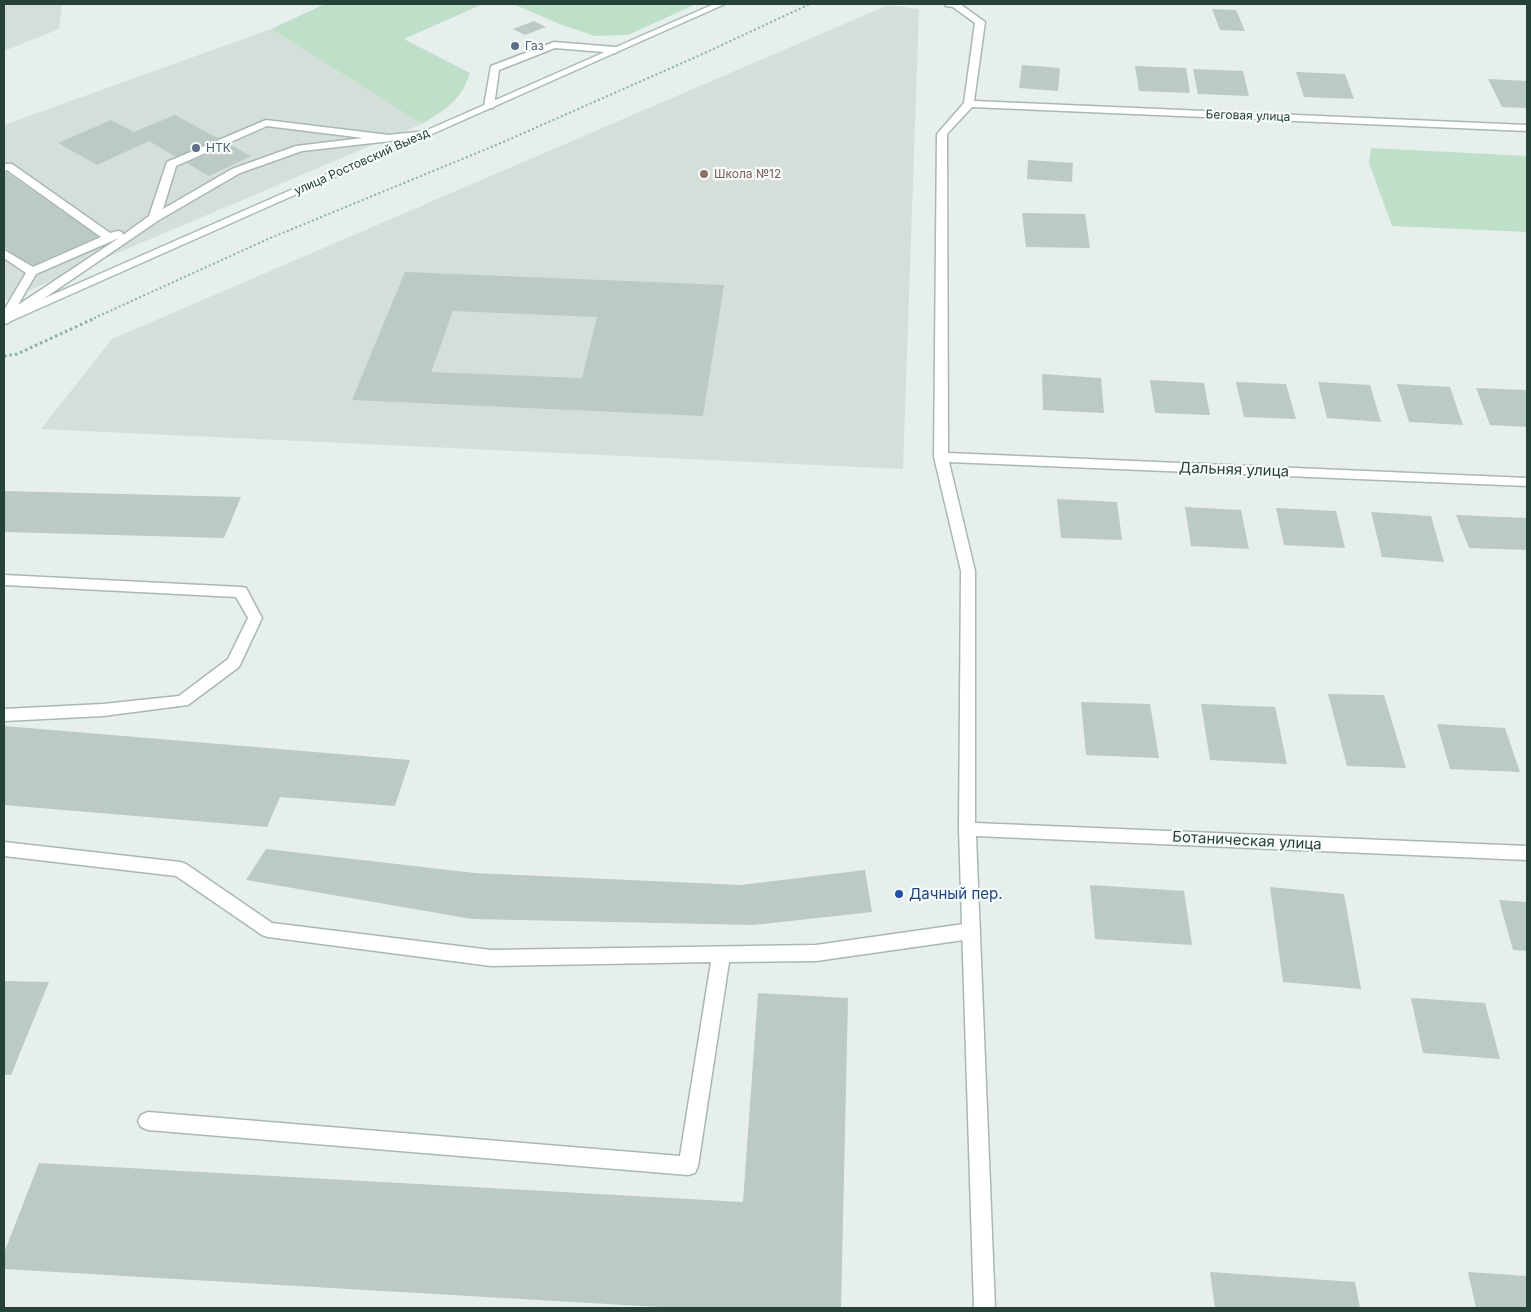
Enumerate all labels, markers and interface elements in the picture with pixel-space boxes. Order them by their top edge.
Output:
place label: Газ [525,39,544,53]
marker: Газ [509,40,521,52]
street label: Беговая улица [1205,107,1291,125]
street label: улица Ростовский Выезд [292,126,432,198]
place label: НТК [206,141,231,155]
marker: НТК [190,142,202,154]
place label: Школа №12 [714,167,781,181]
marker: Школа №12 [698,168,710,180]
street label: Дальняя улица [1179,459,1289,481]
street label: Ботаническая улица [1172,828,1322,854]
place label: Дачный пер. [909,885,1002,903]
marker: Дачный пер. [893,888,905,900]

